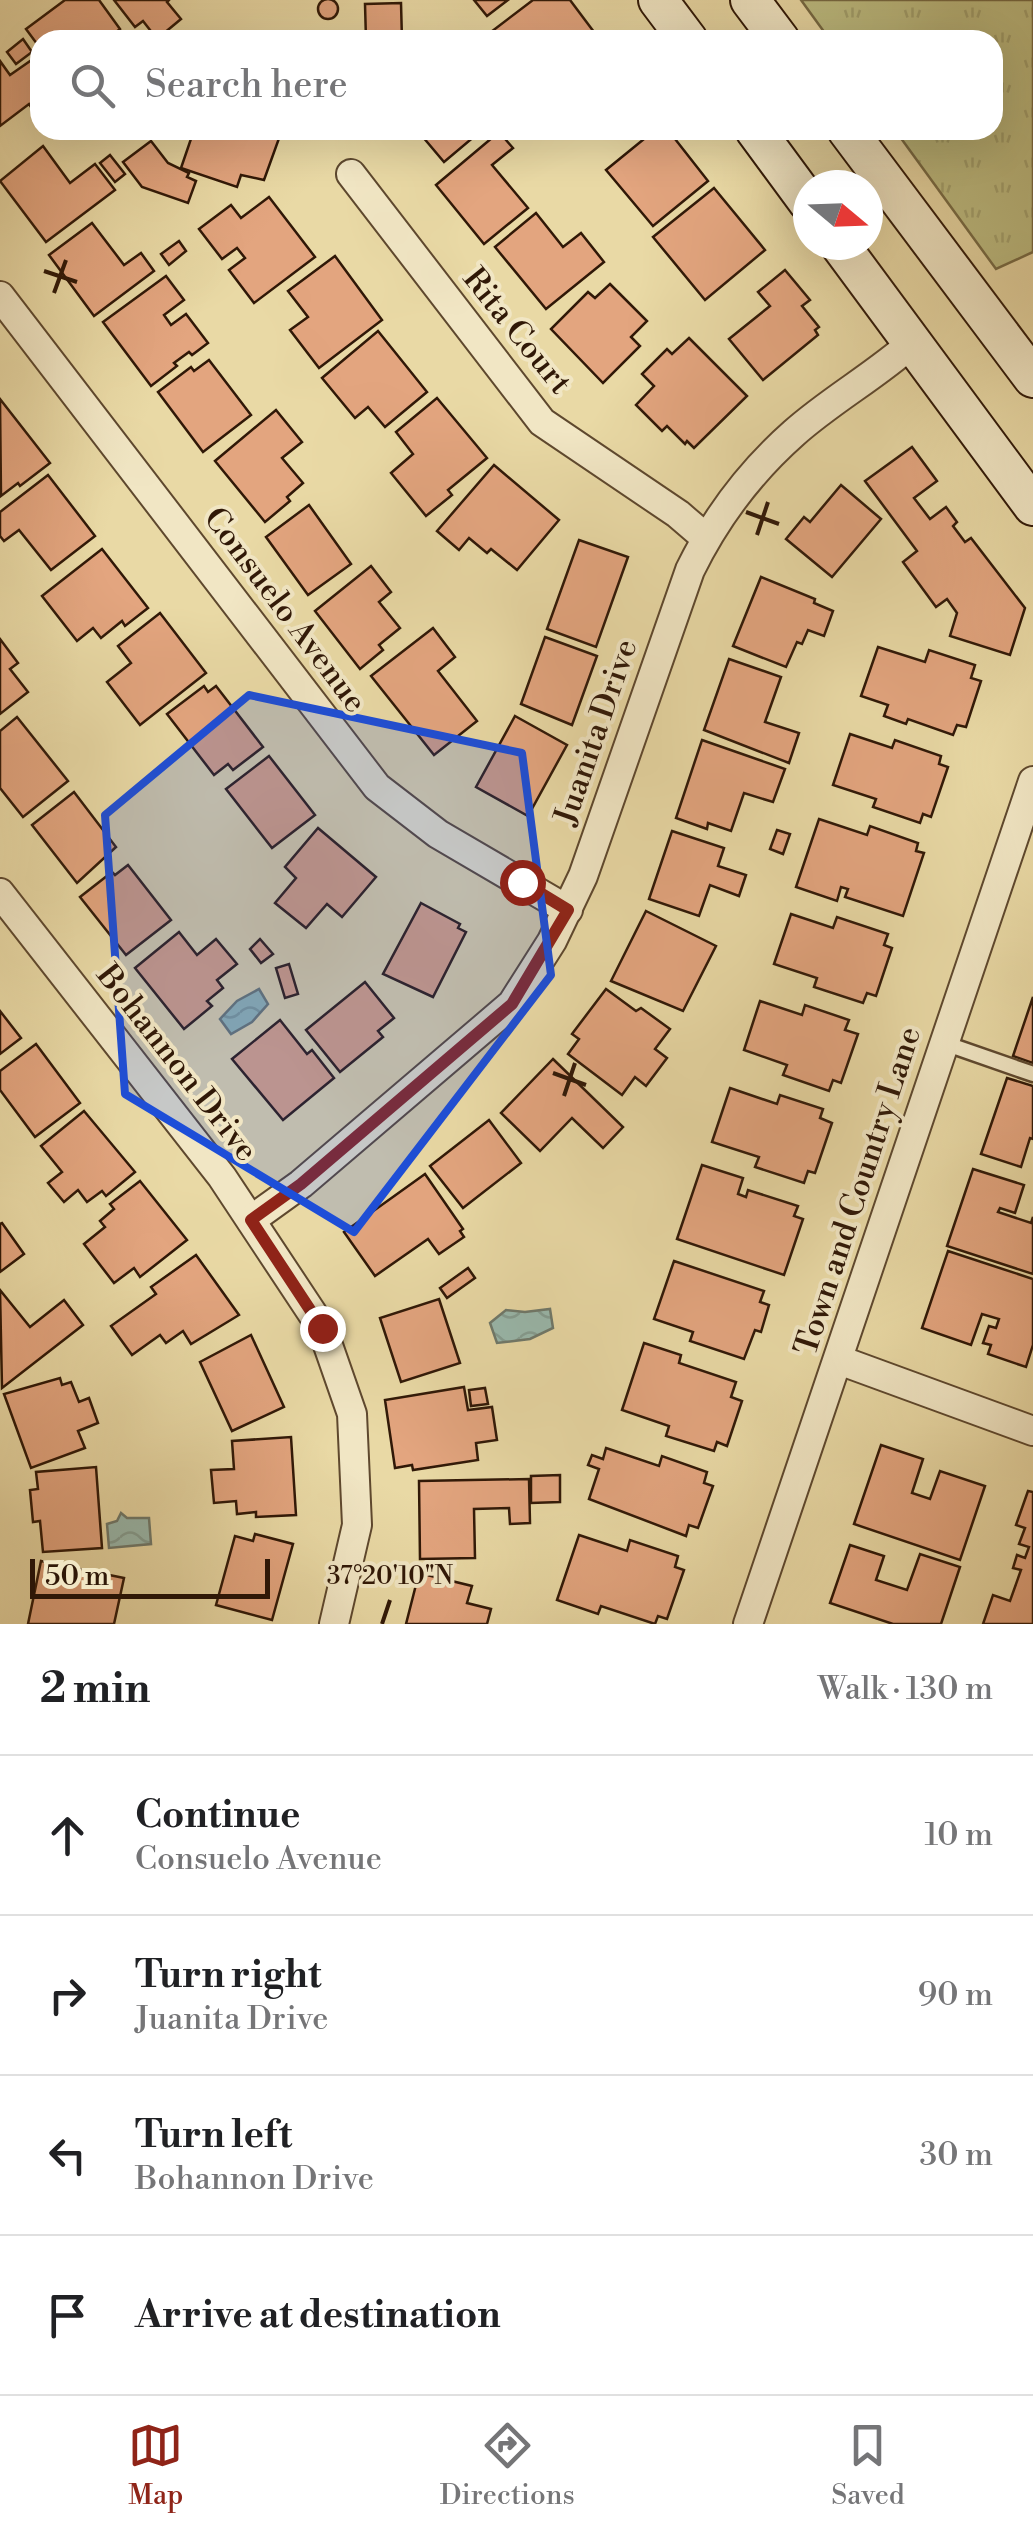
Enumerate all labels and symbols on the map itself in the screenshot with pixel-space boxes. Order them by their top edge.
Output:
north arrow [793,170,883,260]
street label: Rita Court [454,260,580,402]
street label: Consuelo Avenue [195,499,375,721]
street label: Juanita Drive [545,634,646,831]
route start [500,860,546,906]
street label: Bohannon Drive [87,956,266,1169]
street label: Town and Country Lane [786,1022,930,1360]
route end [300,1306,346,1352]
scale bar [30,1554,270,1598]
text: 37°20'10"N [327,1561,454,1592]

